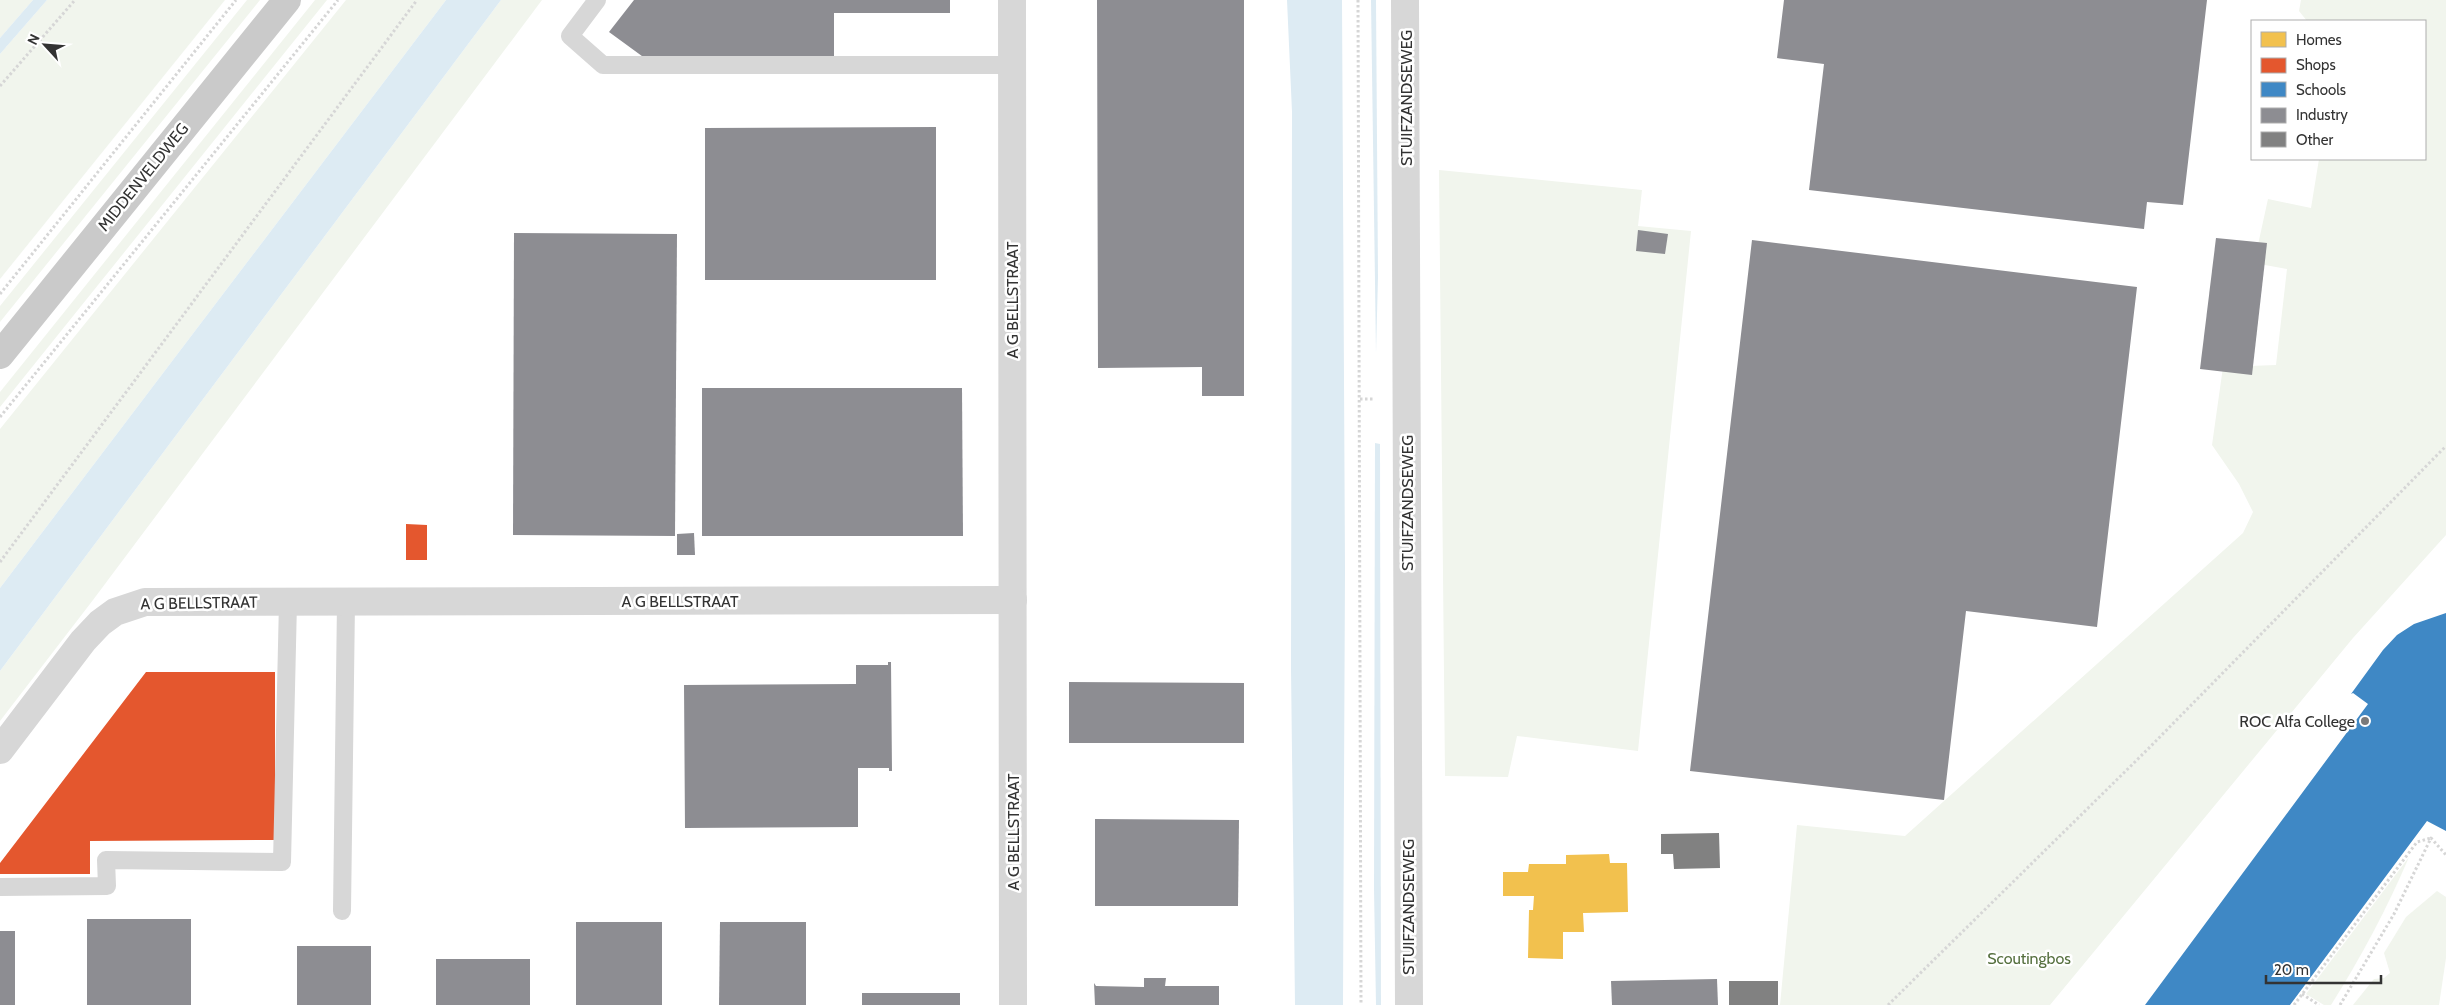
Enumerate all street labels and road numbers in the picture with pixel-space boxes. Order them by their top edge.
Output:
street label: STUIFZANDSEWEG [1397,30,1416,166]
street label: MIDDENVELDWEG [94,119,192,235]
street label: A G BELLSTRAAT [1003,241,1022,359]
street label: STUIFZANDSEWEG [1398,435,1417,571]
street label: A G BELLSTRAAT [140,592,258,614]
street label: A G BELLSTRAAT [621,592,739,611]
street label: A G BELLSTRAAT [1004,773,1023,891]
street label: STUIFZANDSEWEG [1399,839,1418,975]

